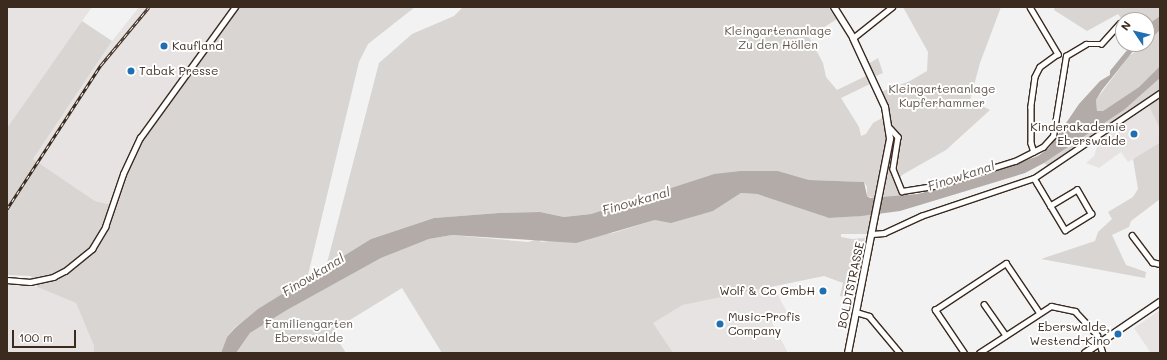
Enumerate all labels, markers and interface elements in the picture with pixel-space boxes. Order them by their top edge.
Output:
north arrow [1115,12,1155,52]
text: N [1117,18,1134,33]
park label: Kleingartenanlage Zu den Höllen [725,24,831,52]
place label: Kaufland [172,39,223,53]
marker: Kaufland [159,41,169,51]
place label: Tabak Presse [139,64,218,78]
marker: Tabak Presse [126,66,136,76]
park label: Kleingartenanlage Kupferhammer [889,82,995,110]
place label: Kinderakademie Eberswalde [1030,120,1126,148]
marker: Kinderakademie Eberswalde [1129,129,1139,139]
water label: Finowkanal [925,158,997,194]
water label: Finowkanal [600,184,672,218]
street label: BOLDTSTRASSE [835,240,867,330]
water label: Finowkanal [279,250,347,300]
place label: Wolf & Co GmbH [719,284,815,298]
marker: Wolf & Co GmbH [818,286,828,296]
place label: Music-Profis Company [728,310,800,338]
park label: Familiengarten Eberswalde [265,317,353,345]
marker: Music-Profis Company [715,319,725,329]
place label: Eberswalde, Westend-Kino [1029,320,1110,348]
scale bar [14,322,78,348]
text: 100 m [19,329,53,345]
marker: Eberswalde, Westend-Kino [1113,329,1123,339]

